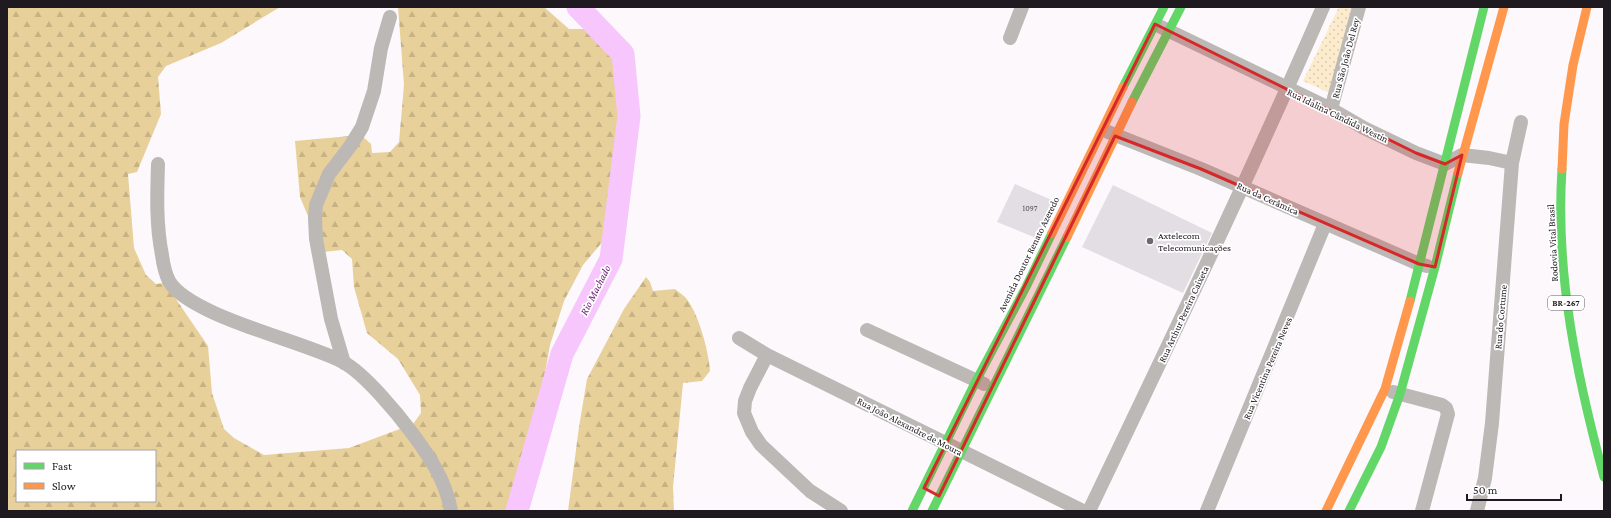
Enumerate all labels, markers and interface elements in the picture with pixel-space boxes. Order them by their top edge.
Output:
street label: Rua São João Del Rey [1329,16,1362,100]
street label: Rua Idalina Cândida Westin [1285,86,1391,145]
street label: Rua da Cerâmica [1235,180,1301,217]
street label: Avenida Doutor Renato Azeredo [996,195,1061,314]
house number: 1097 [1023,204,1038,213]
street label: Rodovia Vital Brasil [1545,204,1560,282]
place label: Axtelecom Telecomunicações [1158,230,1231,253]
marker: Axtelecom Telecomunicações [1145,236,1155,246]
water label: Rio Machado [577,263,613,317]
street label: Rua Arthur Pereira Caixeta [1156,264,1211,364]
street label: Rua do Cortume [1492,284,1509,350]
road number: BR-267 [1548,296,1584,310]
street label: Rua Vicentina Pereira Neves [1241,315,1294,421]
street label: Rua João Alexandre de Moura [855,395,965,458]
legend [16,450,156,502]
text: Fast [52,459,73,473]
scale bar [1467,476,1561,502]
text: Slow [52,479,76,493]
text: 50 m [1473,483,1498,497]

